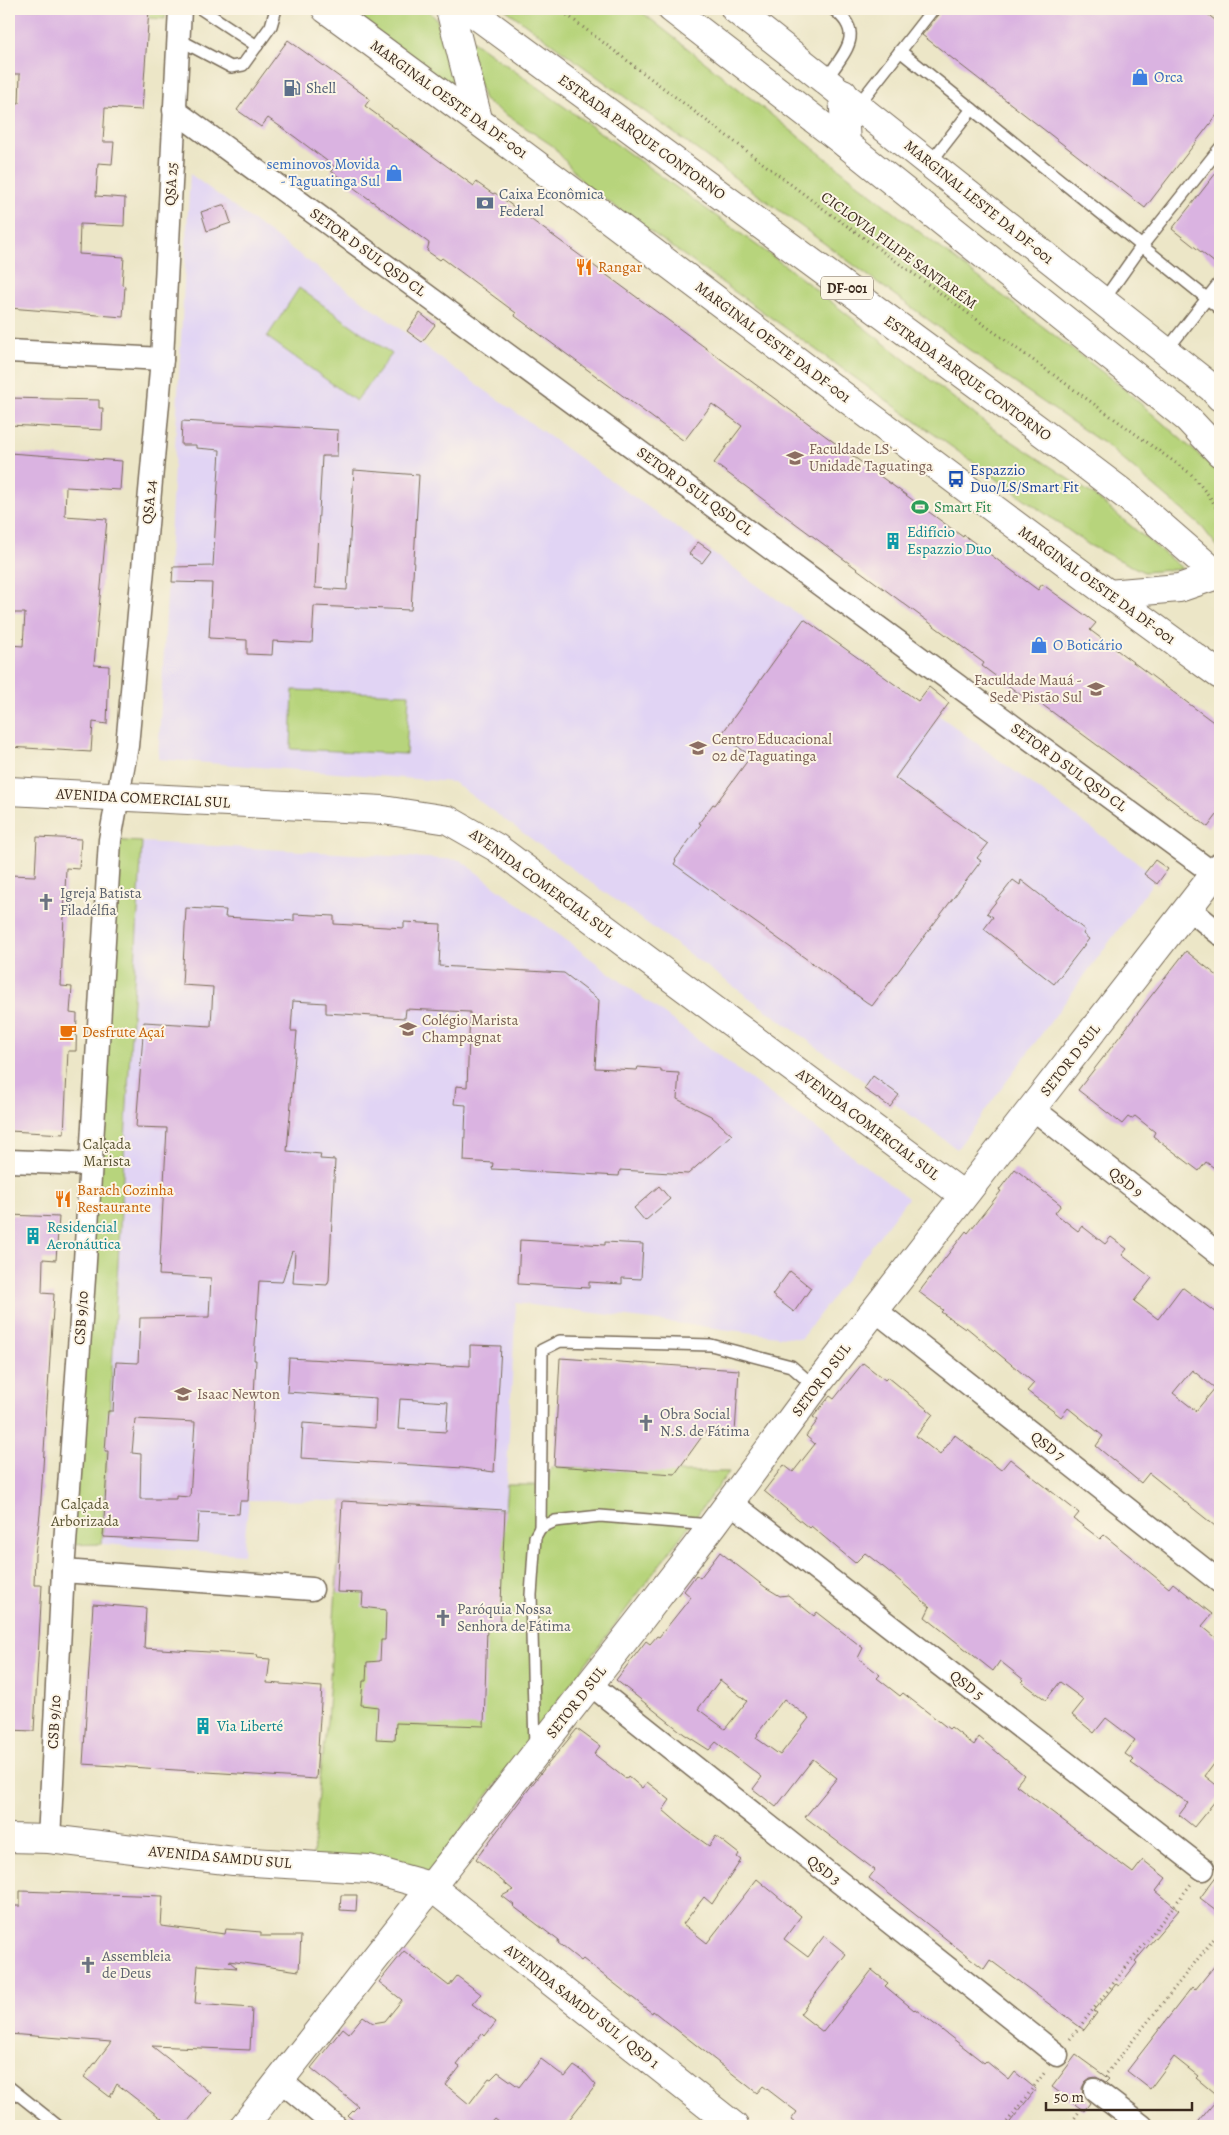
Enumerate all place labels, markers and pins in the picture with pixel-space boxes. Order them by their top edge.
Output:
shop icon: Orca [1130,67,1150,87]
place label: Orca [1154,67,1183,87]
fuel station icon: Shell [282,78,302,98]
place label: Shell [306,78,336,98]
place label: seminovos Movida - Taguatinga Sul [267,154,380,191]
shop icon: seminovos Movida - Taguatinga Sul [384,163,404,183]
place label: Caixa Econômica Federal [499,184,604,221]
bank icon: Caixa Econômica Federal [475,193,495,213]
restaurant icon: Rangar [574,257,594,277]
place label: Rangar [598,257,642,277]
place label: Faculdade LS - Unidade Taguatinga [809,439,933,476]
school or university icon: Faculdade LS - Unidade Taguatinga [785,448,805,468]
place label: Espazzio Duo/LS/Smart Fit [970,460,1079,497]
bus stop icon: Espazzio Duo/LS/Smart Fit [946,469,966,489]
sports icon: Smart Fit [910,497,930,517]
place label: Smart Fit [934,497,992,517]
place label: Edifício Espazzio Duo [907,522,991,559]
building icon: Edifício Espazzio Duo [883,531,903,551]
shop icon: O Boticário [1029,635,1049,655]
place label: O Boticário [1053,635,1122,655]
place label: Faculdade Mauá - Sede Pistão Sul [974,670,1082,707]
school or university icon: Faculdade Mauá - Sede Pistão Sul [1086,679,1106,699]
place label: Centro Educacional 02 de Taguatinga [712,729,832,766]
school or university icon: Centro Educacional 02 de Taguatinga [688,738,708,758]
place label: Igreja Batista Filadélfia [60,883,142,920]
church icon: Igreja Batista Filadélfia [36,892,56,912]
place label: Colégio Marista Champagnat [422,1010,518,1047]
school or university icon: Colégio Marista Champagnat [398,1019,418,1039]
cafe icon: Desfrute Açaí [58,1022,78,1042]
place label: Desfrute Açaí [82,1022,165,1042]
place label: Barach Cozinha Restaurante [77,1180,174,1217]
restaurant icon: Barach Cozinha Restaurante [53,1189,73,1209]
place label: Residencial Aeronáutica [46,1217,121,1254]
building icon: Residencial Aeronáutica [23,1226,43,1246]
school or university icon: Isaac Newton [173,1384,193,1404]
place label: Isaac Newton [197,1384,280,1404]
place label: Obra Social N.S. de Fátima [660,1404,750,1441]
church icon: Obra Social N.S. de Fátima [636,1413,656,1433]
place label: Paróquia Nossa Senhora de Fátima [457,1599,571,1636]
church icon: Paróquia Nossa Senhora de Fátima [433,1608,453,1628]
building icon: Via Liberté [193,1716,213,1736]
place label: Via Liberté [216,1716,284,1736]
place label: Assembleia de Deus [101,1946,171,1983]
church icon: Assembleia de Deus [78,1955,98,1975]

